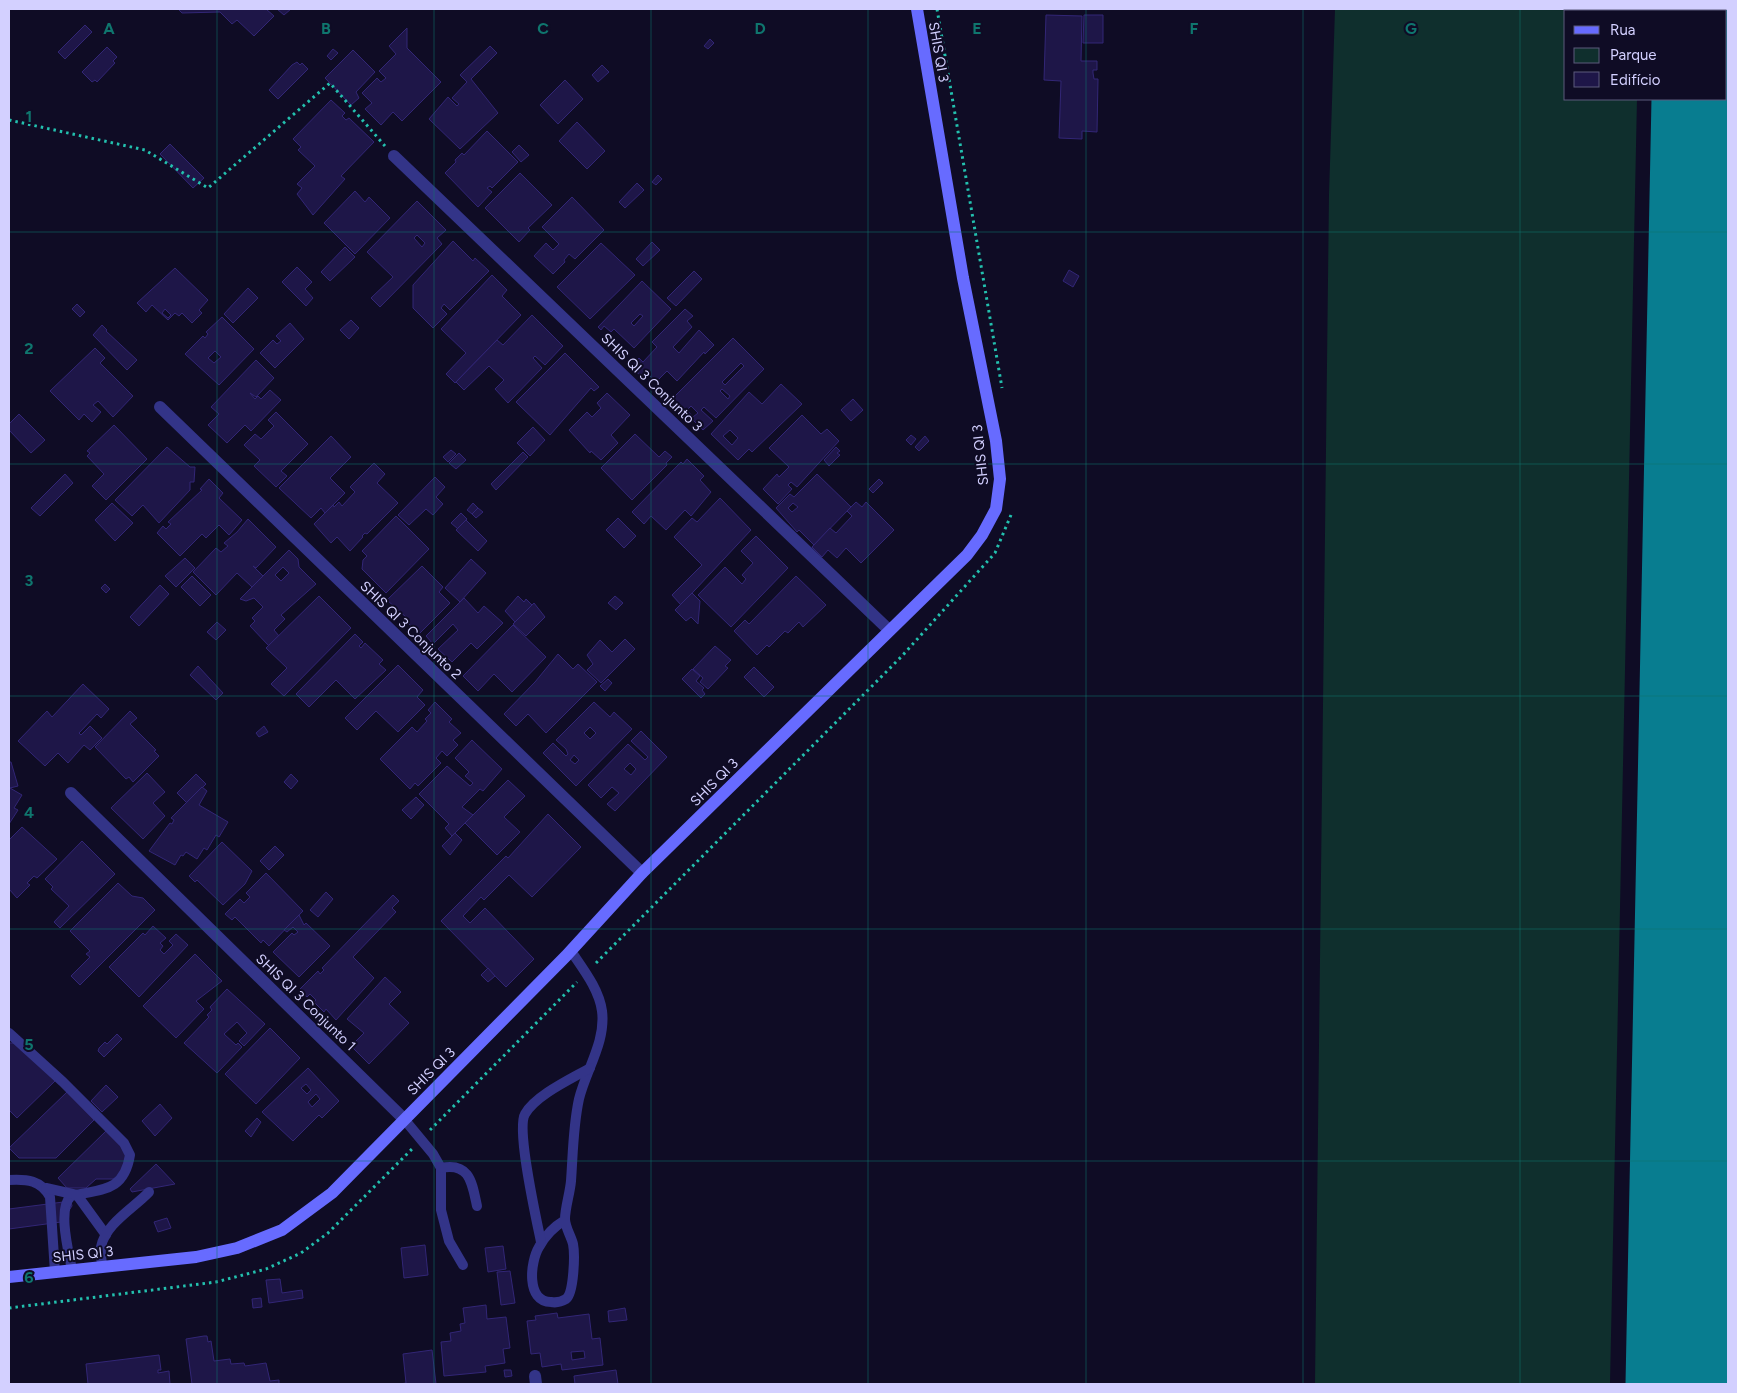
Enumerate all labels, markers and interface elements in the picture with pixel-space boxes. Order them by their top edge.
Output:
legend [1564,10,1727,100]
text: A [103,19,115,38]
text: B [321,19,331,38]
text: C [537,19,549,38]
text: D [754,19,766,38]
text: E [972,19,982,38]
text: F [1190,19,1199,38]
text: G [1405,19,1417,38]
street label: SHIS QI 3 [925,21,952,83]
text: Rua [1610,21,1635,39]
text: Parque [1610,46,1657,64]
text: Edifício [1610,71,1661,89]
text: 1 [26,107,32,126]
street label: SHIS QI 3 Conjunto 3 [598,330,706,435]
text: 2 [24,339,34,358]
street label: SHIS QI 3 [969,424,992,486]
text: 3 [25,571,34,590]
street label: SHIS QI 3 Conjunto 2 [356,578,465,683]
street label: SHIS QI 3 [687,755,742,810]
text: 4 [24,803,34,822]
street label: SHIS QI 3 Conjunto 1 [252,950,359,1054]
text: 5 [24,1035,34,1054]
street label: SHIS QI 3 [404,1044,459,1099]
street label: SHIS QI 3 [52,1243,114,1266]
text: 6 [24,1268,34,1287]

